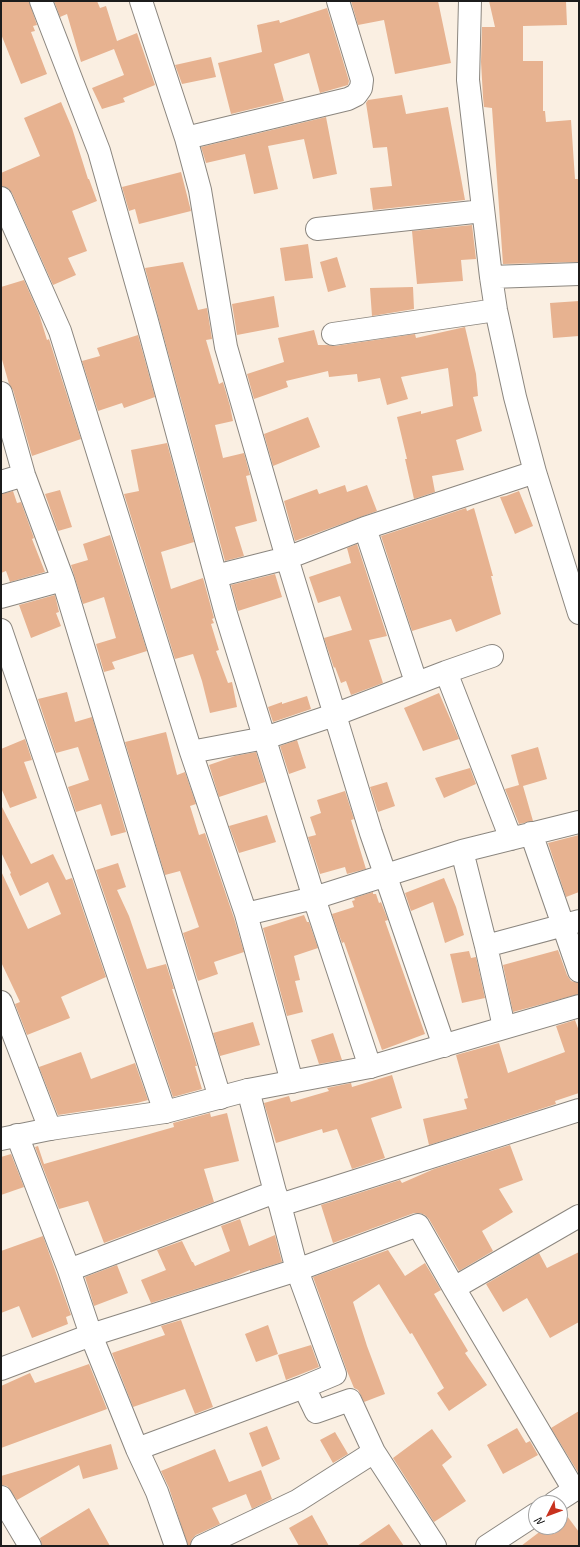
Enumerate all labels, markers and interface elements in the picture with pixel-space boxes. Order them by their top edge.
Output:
north arrow [528,1495,568,1535]
text: N [532,1515,547,1530]

